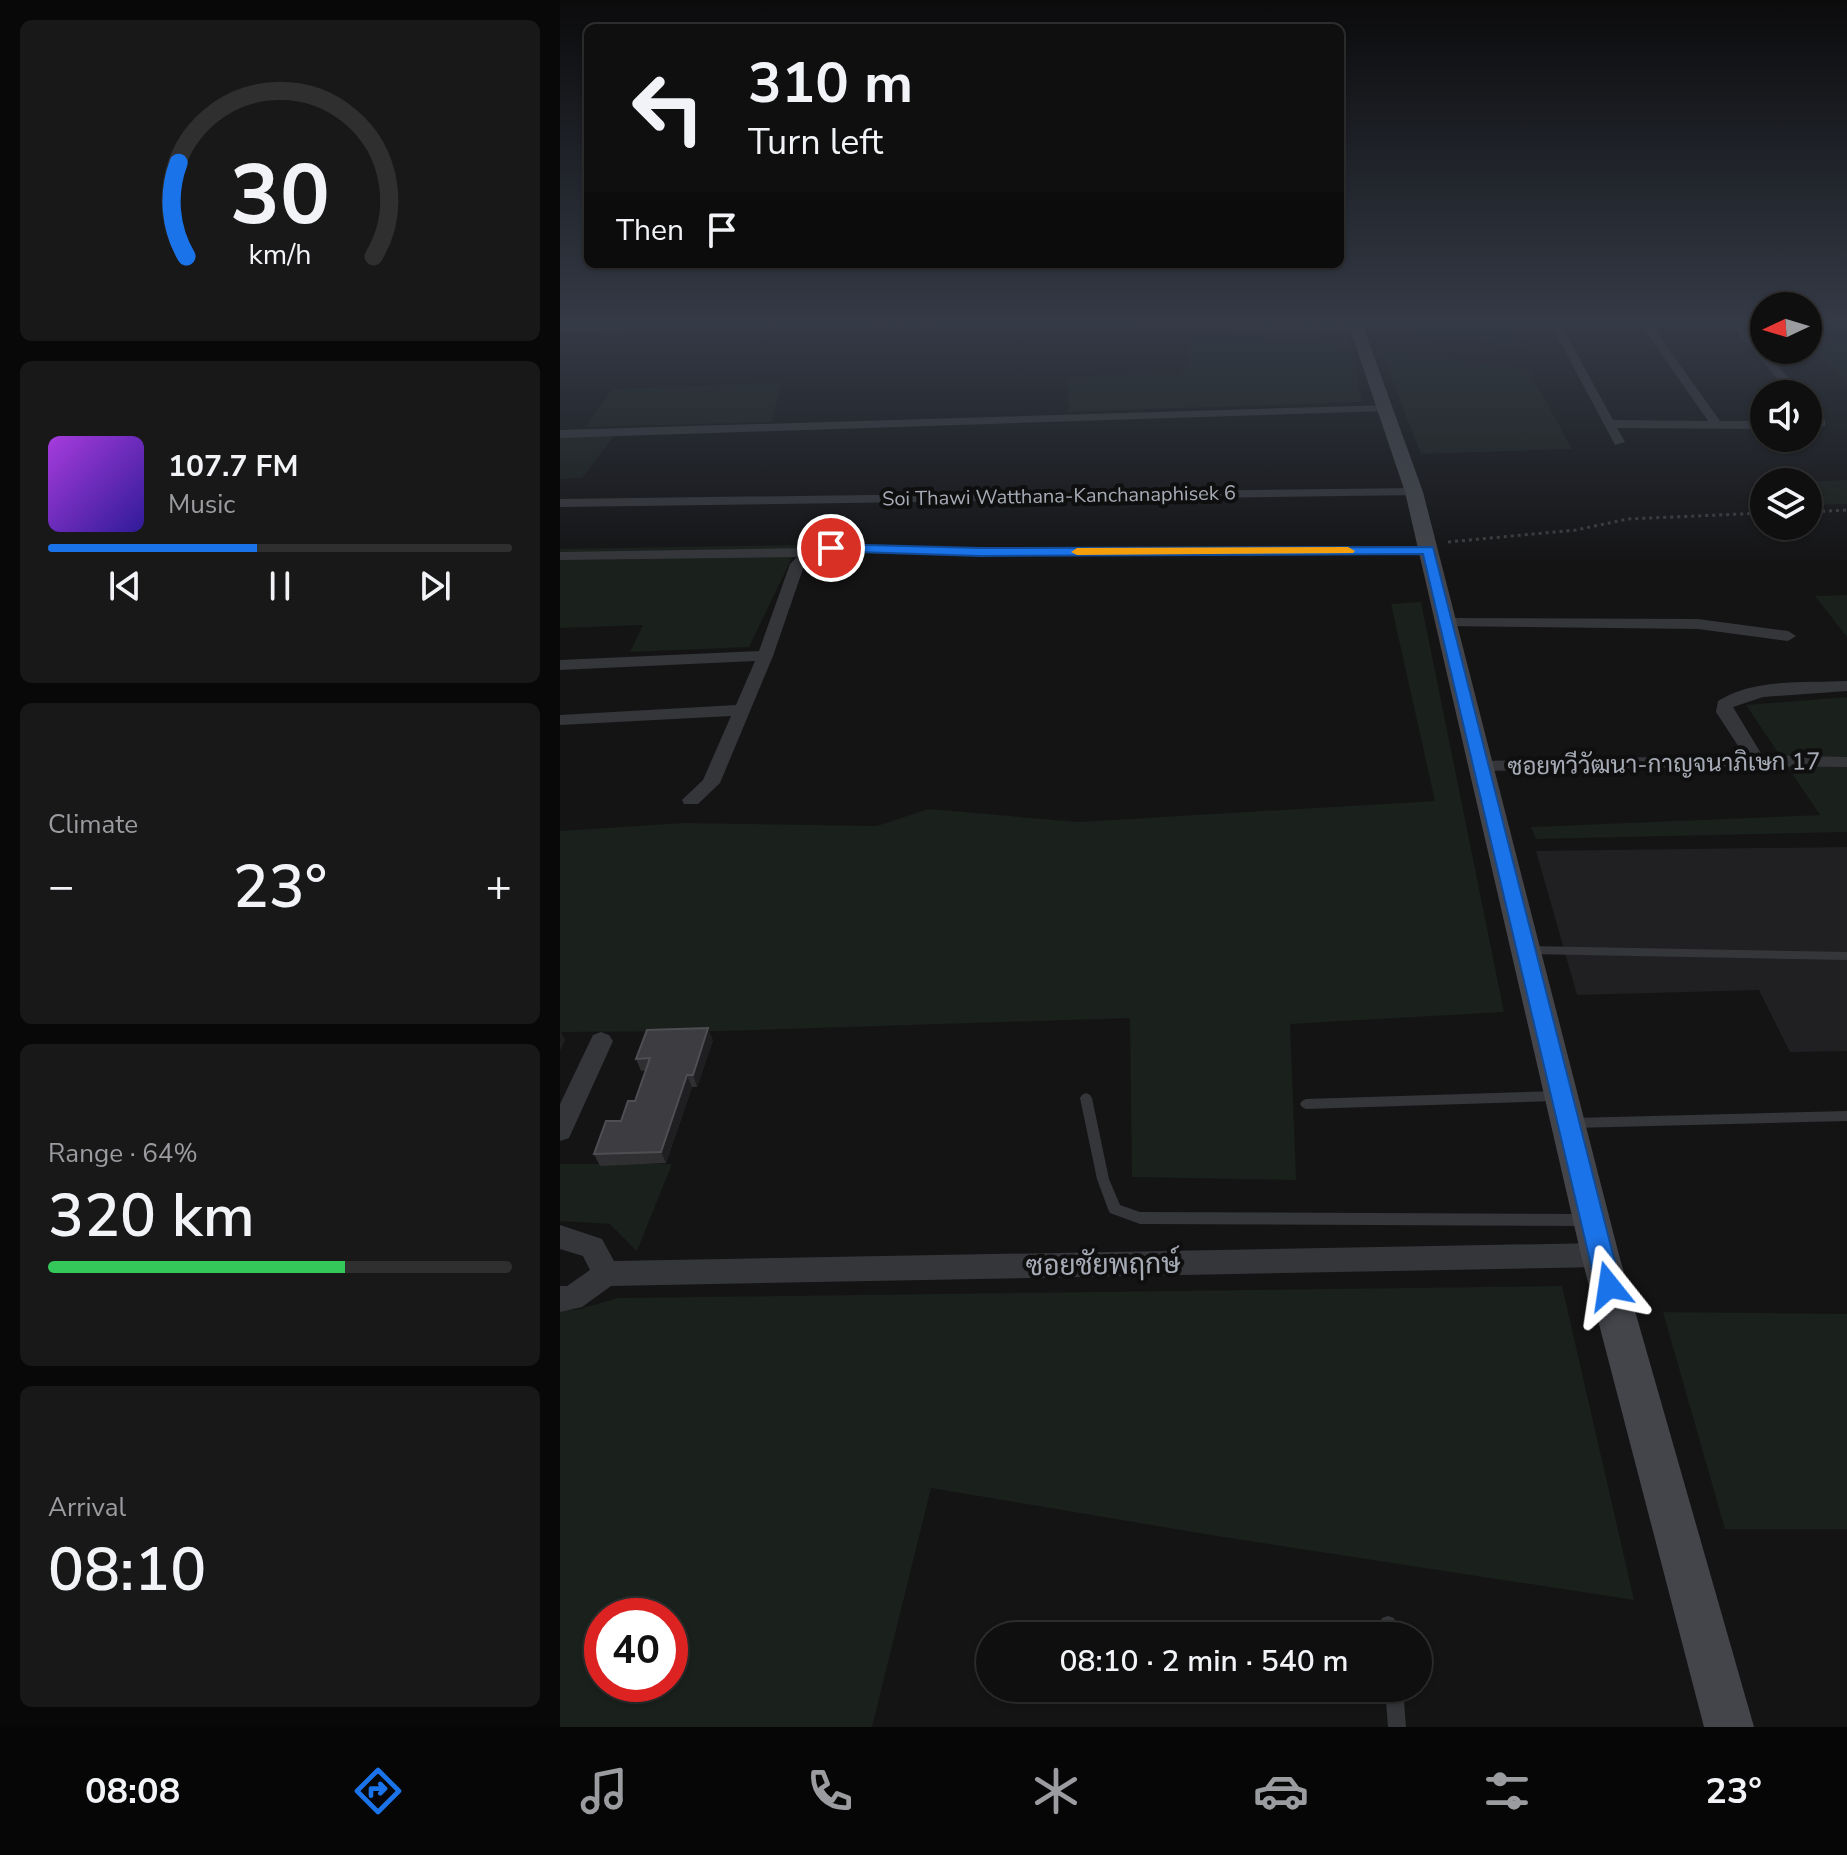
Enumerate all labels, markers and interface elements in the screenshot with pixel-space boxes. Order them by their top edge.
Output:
text: 310 m [748,45,913,122]
icon: left [616,56,720,160]
text: Turn left [748,118,883,167]
text: 30 [230,138,330,251]
icon: arrive [700,208,744,252]
text: Then [616,210,684,251]
text: km/h [249,235,311,274]
north arrow [1750,292,1822,364]
map controls [1750,292,1822,540]
button: sound [1750,380,1822,452]
text: 107.7 FM [168,446,298,487]
button: layers [1750,468,1822,540]
street label: Soi Thawi Watthana-Kanchanaphisek 6 [882,479,1236,513]
text: Music [168,487,235,522]
pin [797,514,865,582]
icon: arrive [809,526,853,570]
icon: previous [103,564,147,608]
icon: pause [258,564,302,608]
icon: next [413,564,457,608]
street label: ซอยทวีวัฒนา-กาญจนาภิเษก 17 [1507,745,1821,783]
text: Climate [48,807,138,842]
text: 23° [233,846,327,928]
text: − [48,857,74,917]
text: + [486,857,512,917]
text: Range · 64% [48,1136,198,1171]
text: 320 km [48,1175,255,1257]
street label: ซอยชัยพฤกษ์ [1026,1244,1181,1285]
position arrow [1567,1244,1651,1328]
text: Arrival [48,1490,126,1525]
text: 08:10 [48,1529,206,1611]
speed limit sign: 40 [584,1598,688,1702]
text: 08:10 · 2 min · 540 m [1059,1641,1349,1682]
icon: directions [350,1763,406,1819]
icon: music [576,1763,632,1819]
icon: phone [802,1763,858,1819]
icon: climate [1028,1763,1084,1819]
icon: car [1253,1763,1309,1819]
icon: filters [1479,1763,1535,1819]
text: 08:08 [85,1767,180,1816]
text: 23° [1705,1767,1762,1816]

